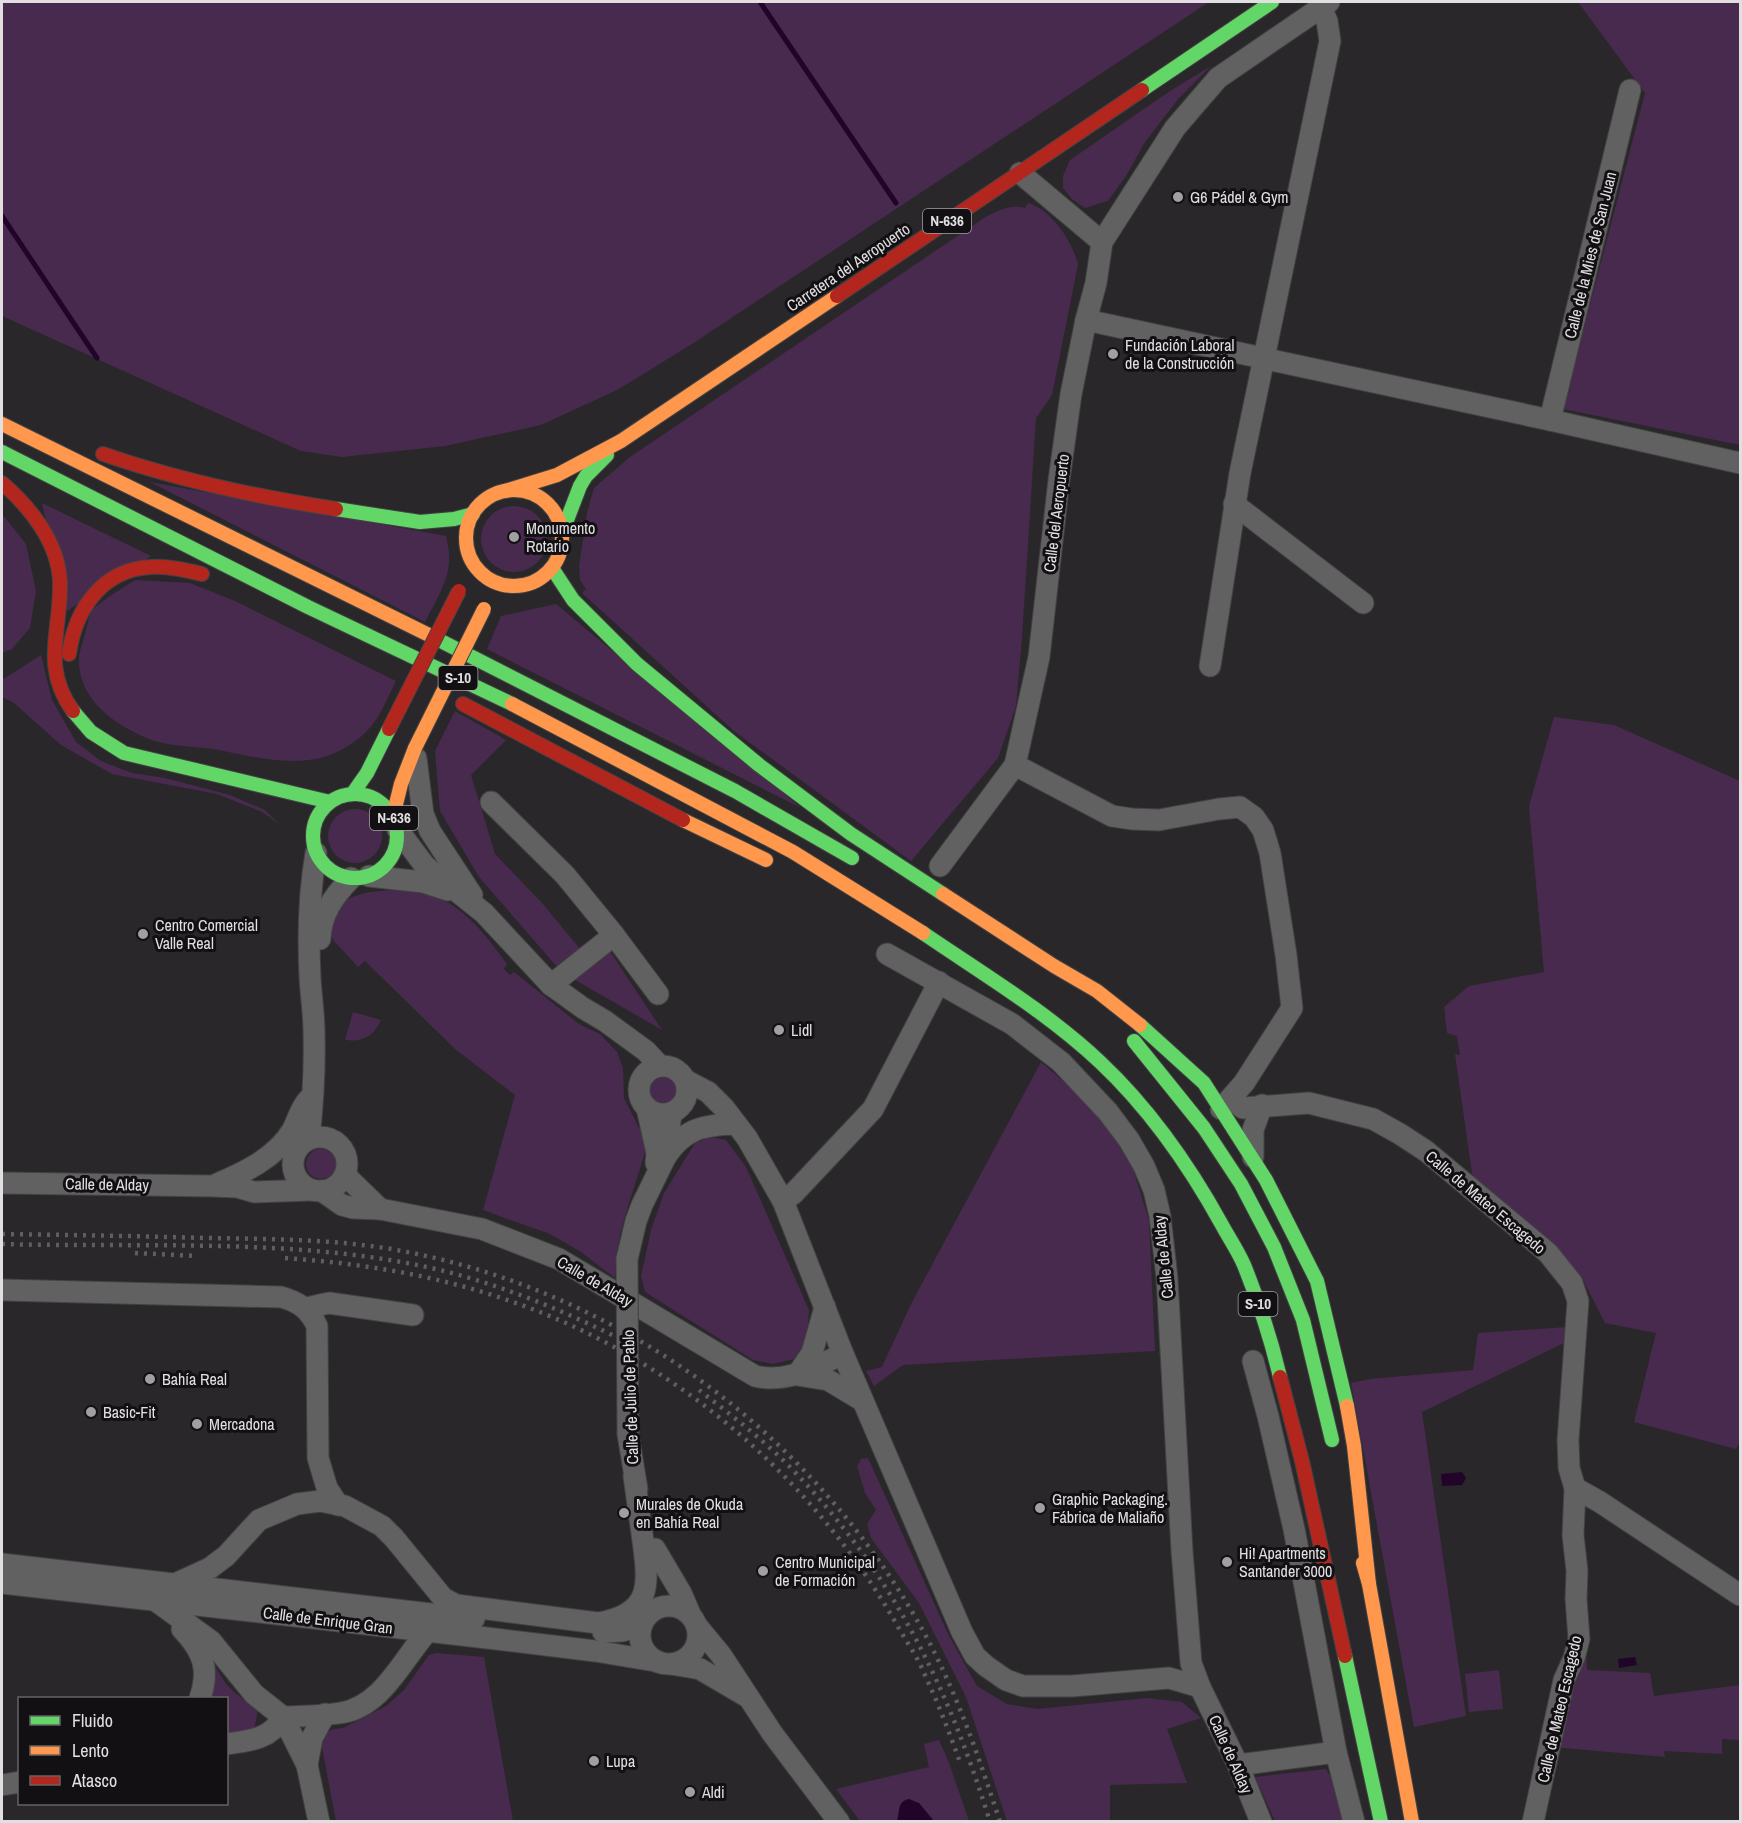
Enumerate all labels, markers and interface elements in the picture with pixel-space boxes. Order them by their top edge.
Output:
street label: Calle de la Mies de San Juan [1559,169,1621,341]
place label: G6 Pádel & Gym [1190,186,1288,208]
marker: G6 Pádel & Gym [1171,190,1185,204]
road number: N-636 [923,209,971,233]
street label: Carretera del Aeropuerto [782,218,914,316]
place label: Fundación Laboral de la Construcción [1125,334,1234,374]
marker: Fundación Laboral de la Construcción [1106,347,1120,361]
street label: Calle del Aeropuerto [1038,453,1074,573]
place label: Monumento Rotario [526,517,595,557]
marker: Monumento Rotario [507,530,521,544]
road number: S-10 [438,666,478,690]
road number: N-636 [370,806,418,830]
place label: Centro Comercial Valle Real [155,914,258,954]
marker: Centro Comercial Valle Real [136,927,150,941]
place label: Lidl [791,1019,812,1041]
marker: Lidl [772,1023,786,1037]
street label: Calle de Mateo Escagedo [1421,1145,1551,1259]
street label: Calle de Alday [65,1172,150,1196]
street label: Calle de Alday [1148,1214,1178,1300]
street label: Calle de Alday [553,1251,637,1312]
road number: S-10 [1238,1292,1278,1316]
street label: Calle de Julio de Pablo [617,1329,643,1465]
place label: Bahía Real [162,1368,227,1390]
marker: Bahía Real [143,1372,157,1386]
place label: Basic-Fit [103,1401,156,1423]
marker: Basic-Fit [84,1405,98,1419]
place label: Mercadona [209,1413,275,1435]
marker: Mercadona [190,1417,204,1431]
place label: Graphic Packaging. Fábrica de Maliaño [1052,1488,1168,1528]
place label: Murales de Okuda en Bahía Real [636,1493,744,1533]
marker: Graphic Packaging. Fábrica de Maliaño [1033,1501,1047,1515]
marker: Murales de Okuda en Bahía Real [617,1506,631,1520]
place label: Hi! Apartments Santander 3000 [1239,1542,1332,1582]
place label: Centro Municipal de Formación [775,1551,875,1591]
marker: Hi! Apartments Santander 3000 [1220,1555,1234,1569]
marker: Centro Municipal de Formación [756,1564,770,1578]
street label: Calle de Enrique Gran [262,1601,394,1639]
street label: Calle de Mateo Escagedo [1531,1633,1587,1785]
legend [18,1697,228,1805]
text: Fluido [72,1708,113,1733]
street label: Calle de Alday [1204,1711,1258,1797]
text: Lento [72,1738,109,1763]
place label: Lupa [606,1750,636,1772]
marker: Lupa [587,1754,601,1768]
text: Atasco [71,1768,117,1793]
place label: Aldi [701,1781,725,1803]
marker: Aldi [683,1785,697,1799]

